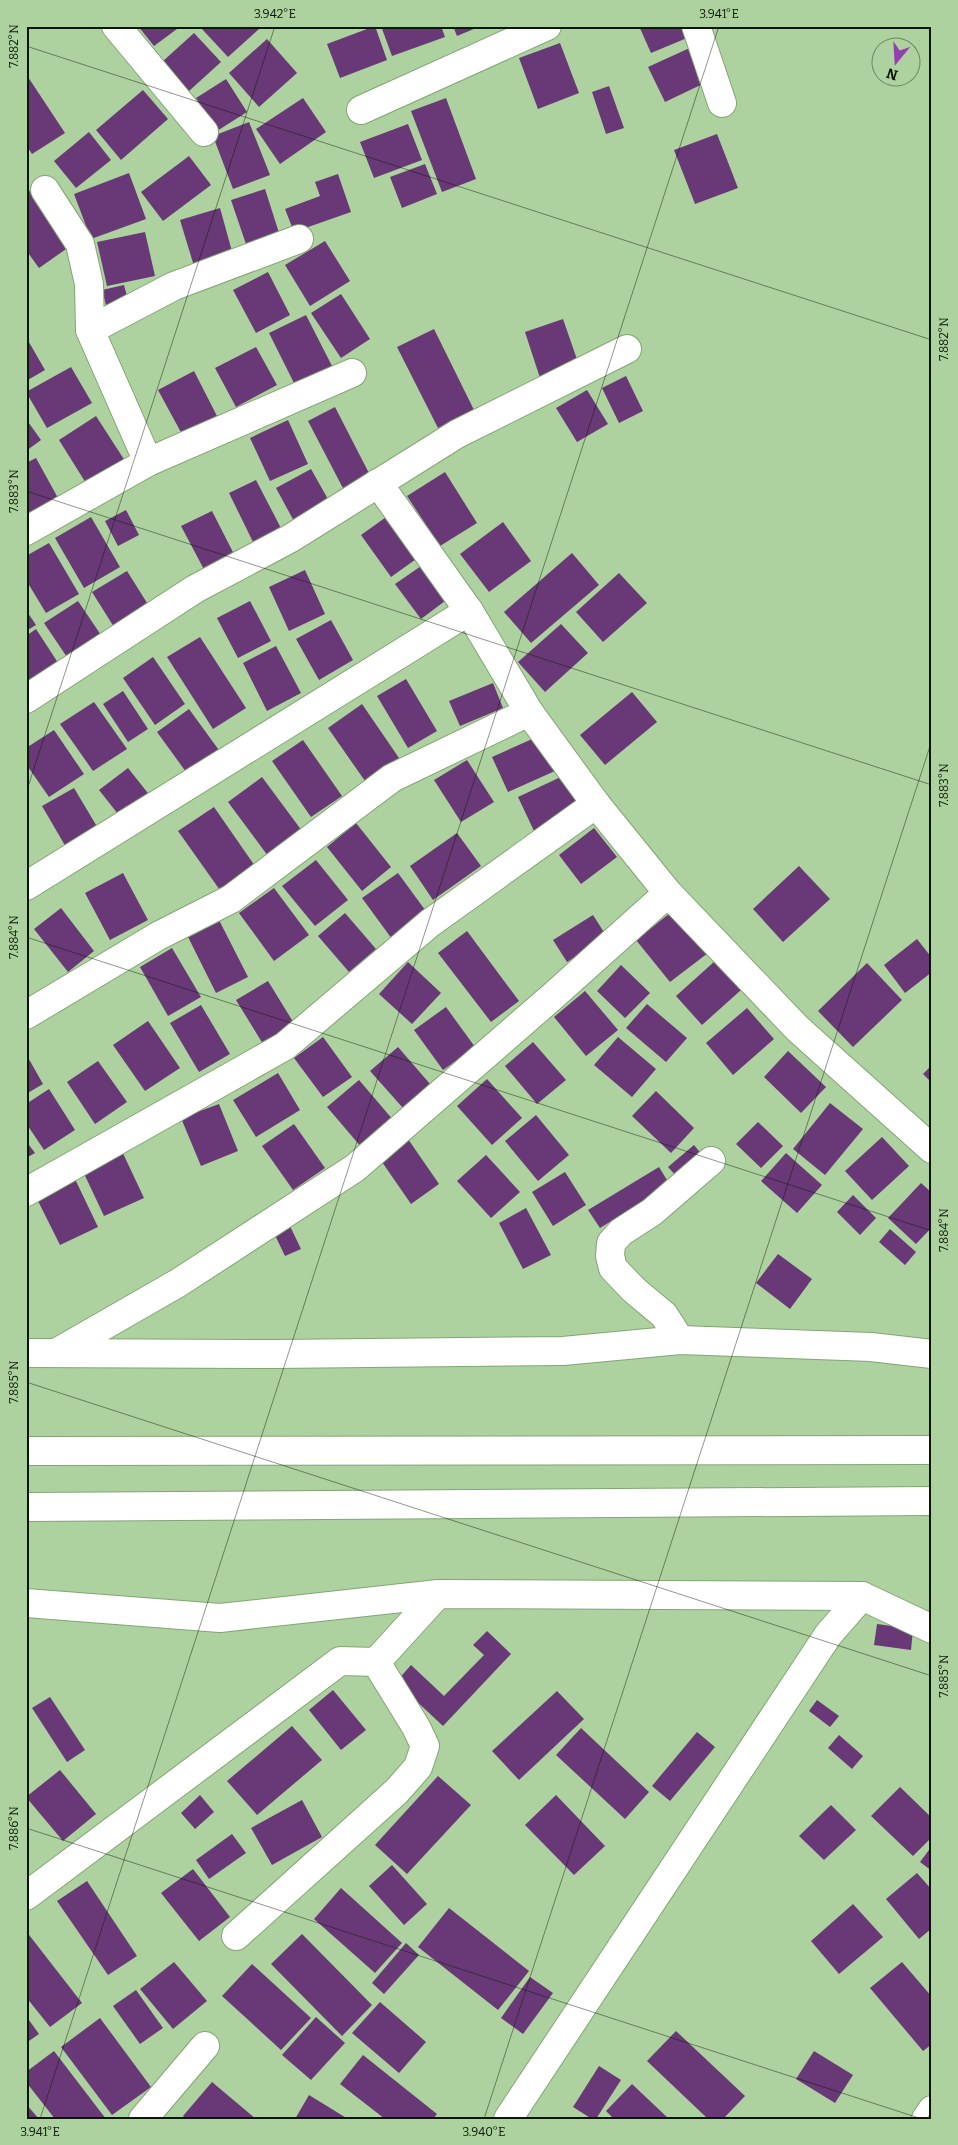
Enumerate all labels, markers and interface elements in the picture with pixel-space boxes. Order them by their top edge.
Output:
text: 3.942°E [254,7,296,21]
text: 3.941°E [699,7,739,21]
text: 7.882°N [7,24,21,68]
north arrow [870,38,920,88]
text: N [884,64,900,84]
text: 7.882°N [937,317,951,361]
text: 7.883°N [7,469,21,513]
text: 7.883°N [937,763,951,807]
text: 7.884°N [7,915,21,959]
text: 7.884°N [937,1208,951,1252]
text: 7.885°N [7,1360,21,1404]
text: 7.885°N [937,1654,951,1698]
text: 7.886°N [7,1806,21,1850]
text: 3.941°E [20,2125,60,2139]
text: 3.940°E [463,2125,505,2139]

